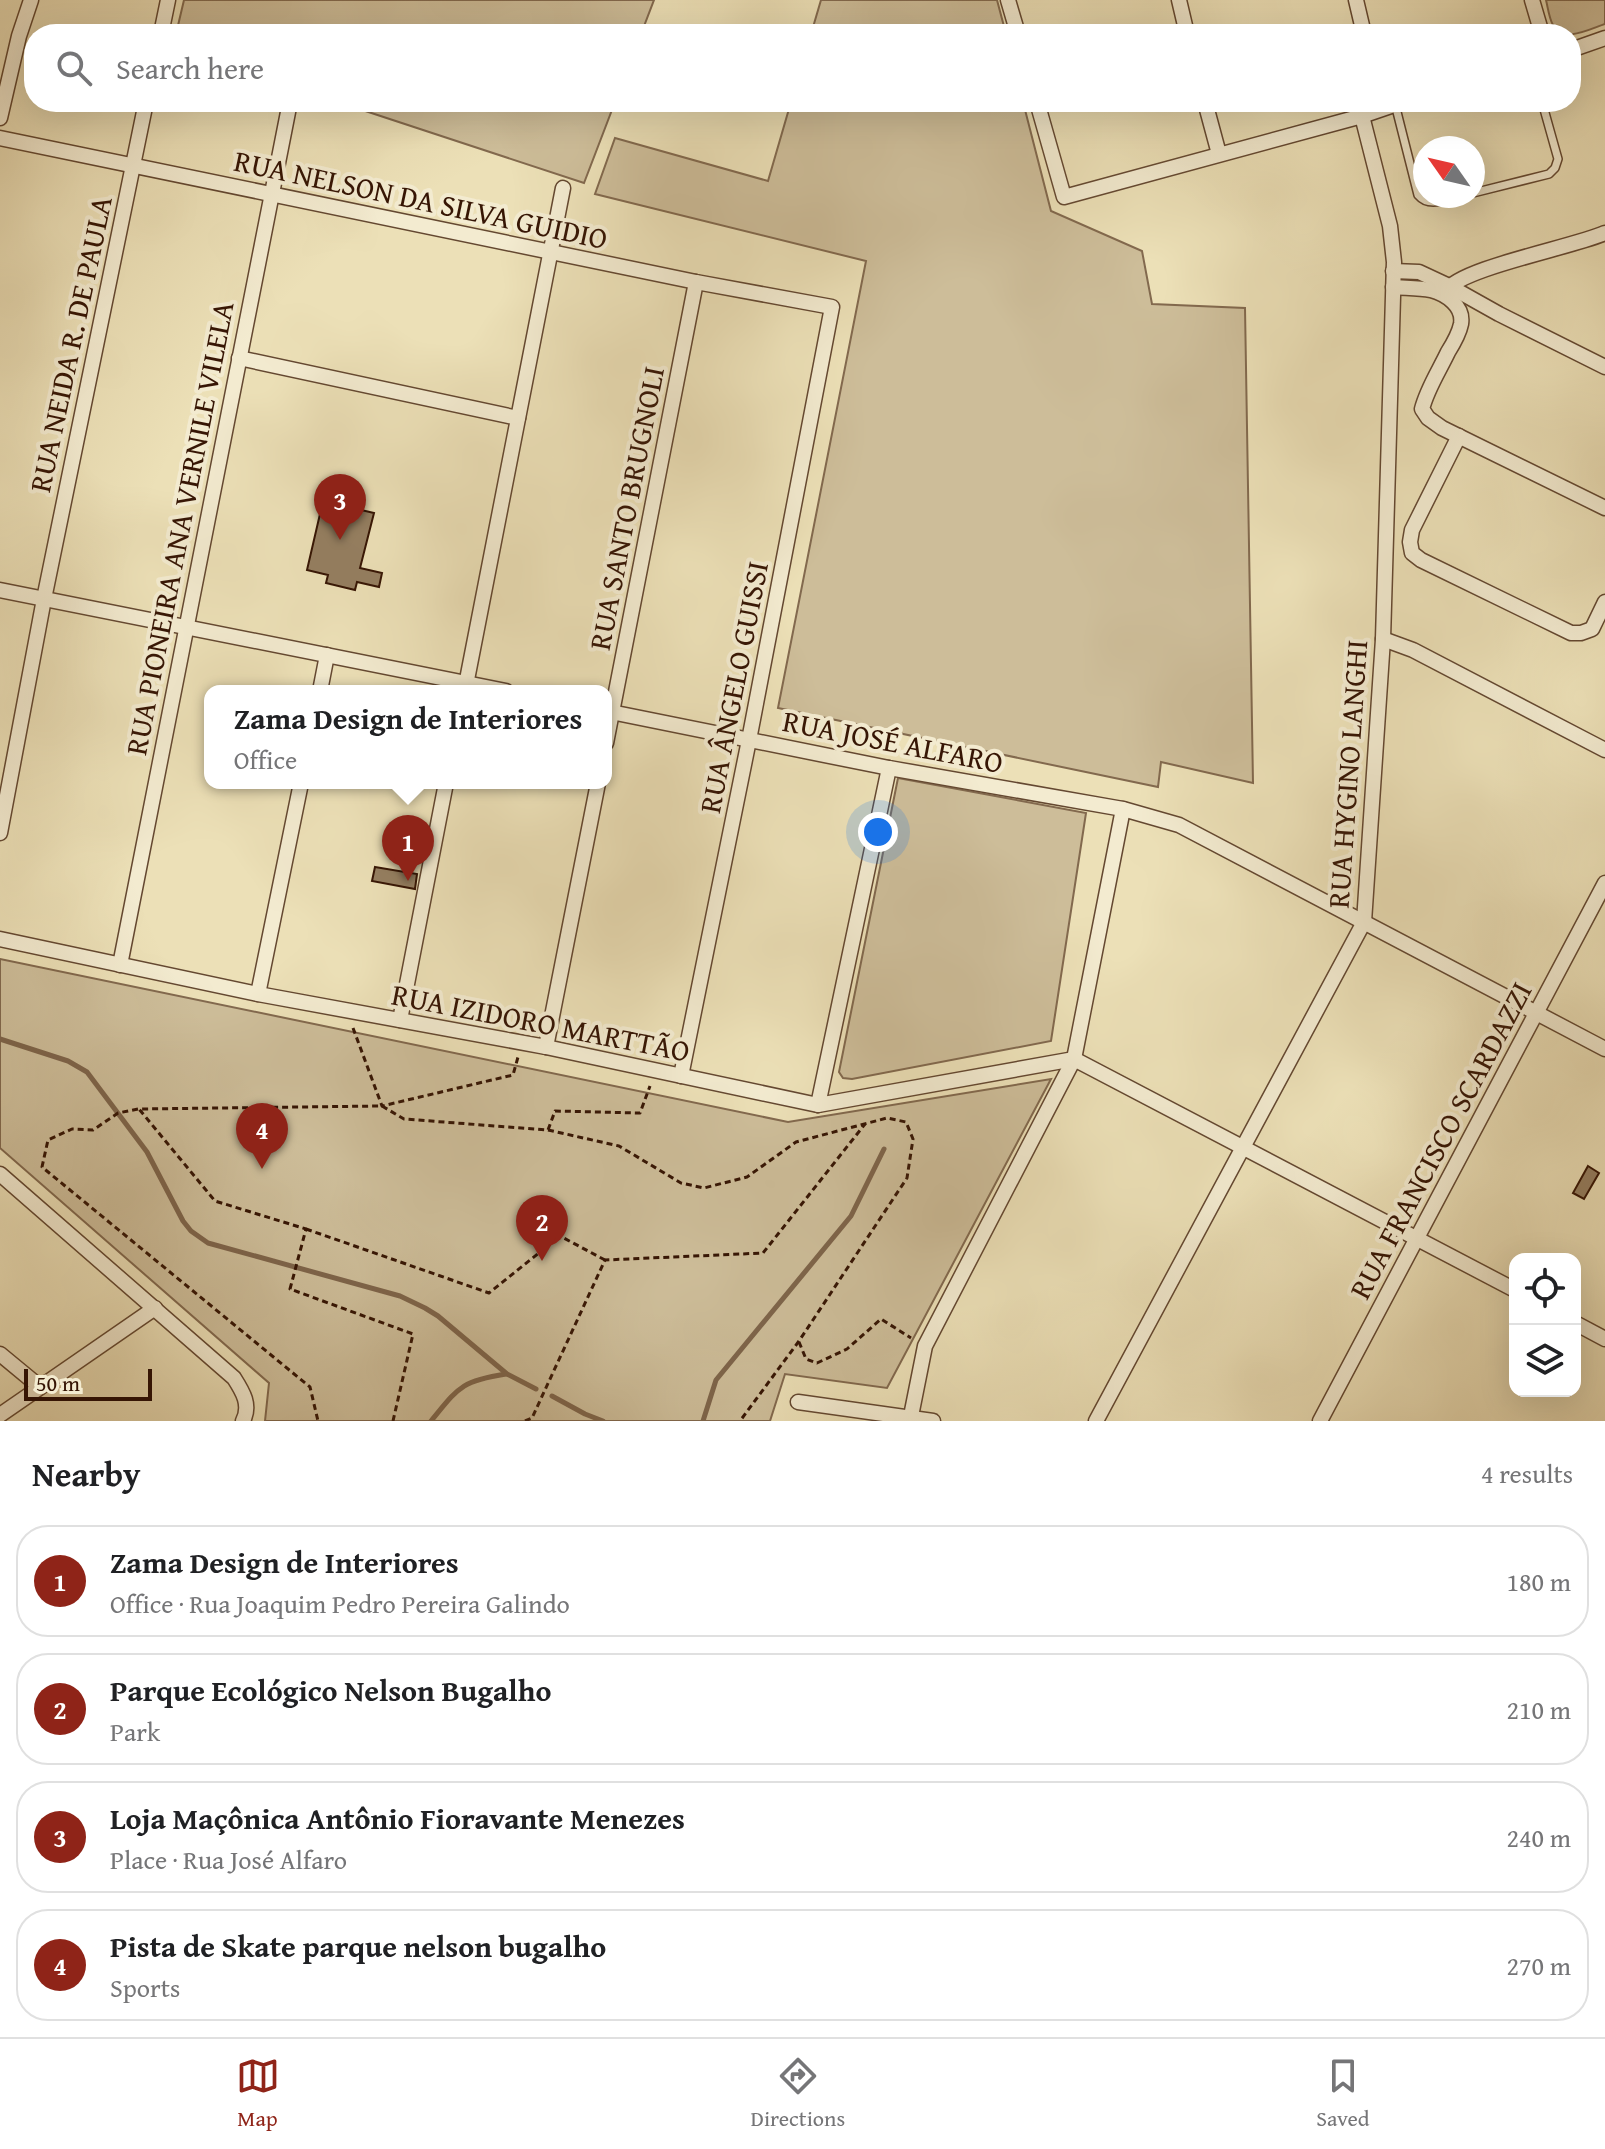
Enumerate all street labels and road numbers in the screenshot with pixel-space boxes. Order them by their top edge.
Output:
street label: RUA NELSON DA SILVA GUIDIO [230,138,612,260]
street label: RUA NEIDA R. DE PAULA [17,192,123,496]
street label: RUA PIONEIRA ANA VERNILE VILELA [113,297,245,759]
street label: RUA SANTO BRUGNOLI [577,363,675,653]
street label: RUA ÂNGELO GUISSI [687,557,779,817]
street label: RUA HYGINO LANGHI [1316,638,1378,910]
street label: RUA JOSÉ ALFARO [779,698,1007,784]
street label: RUA IZIDORO MARTTÃO [388,972,694,1072]
street label: RUA FRANCISCO SCARDAZZI [1338,974,1542,1306]

